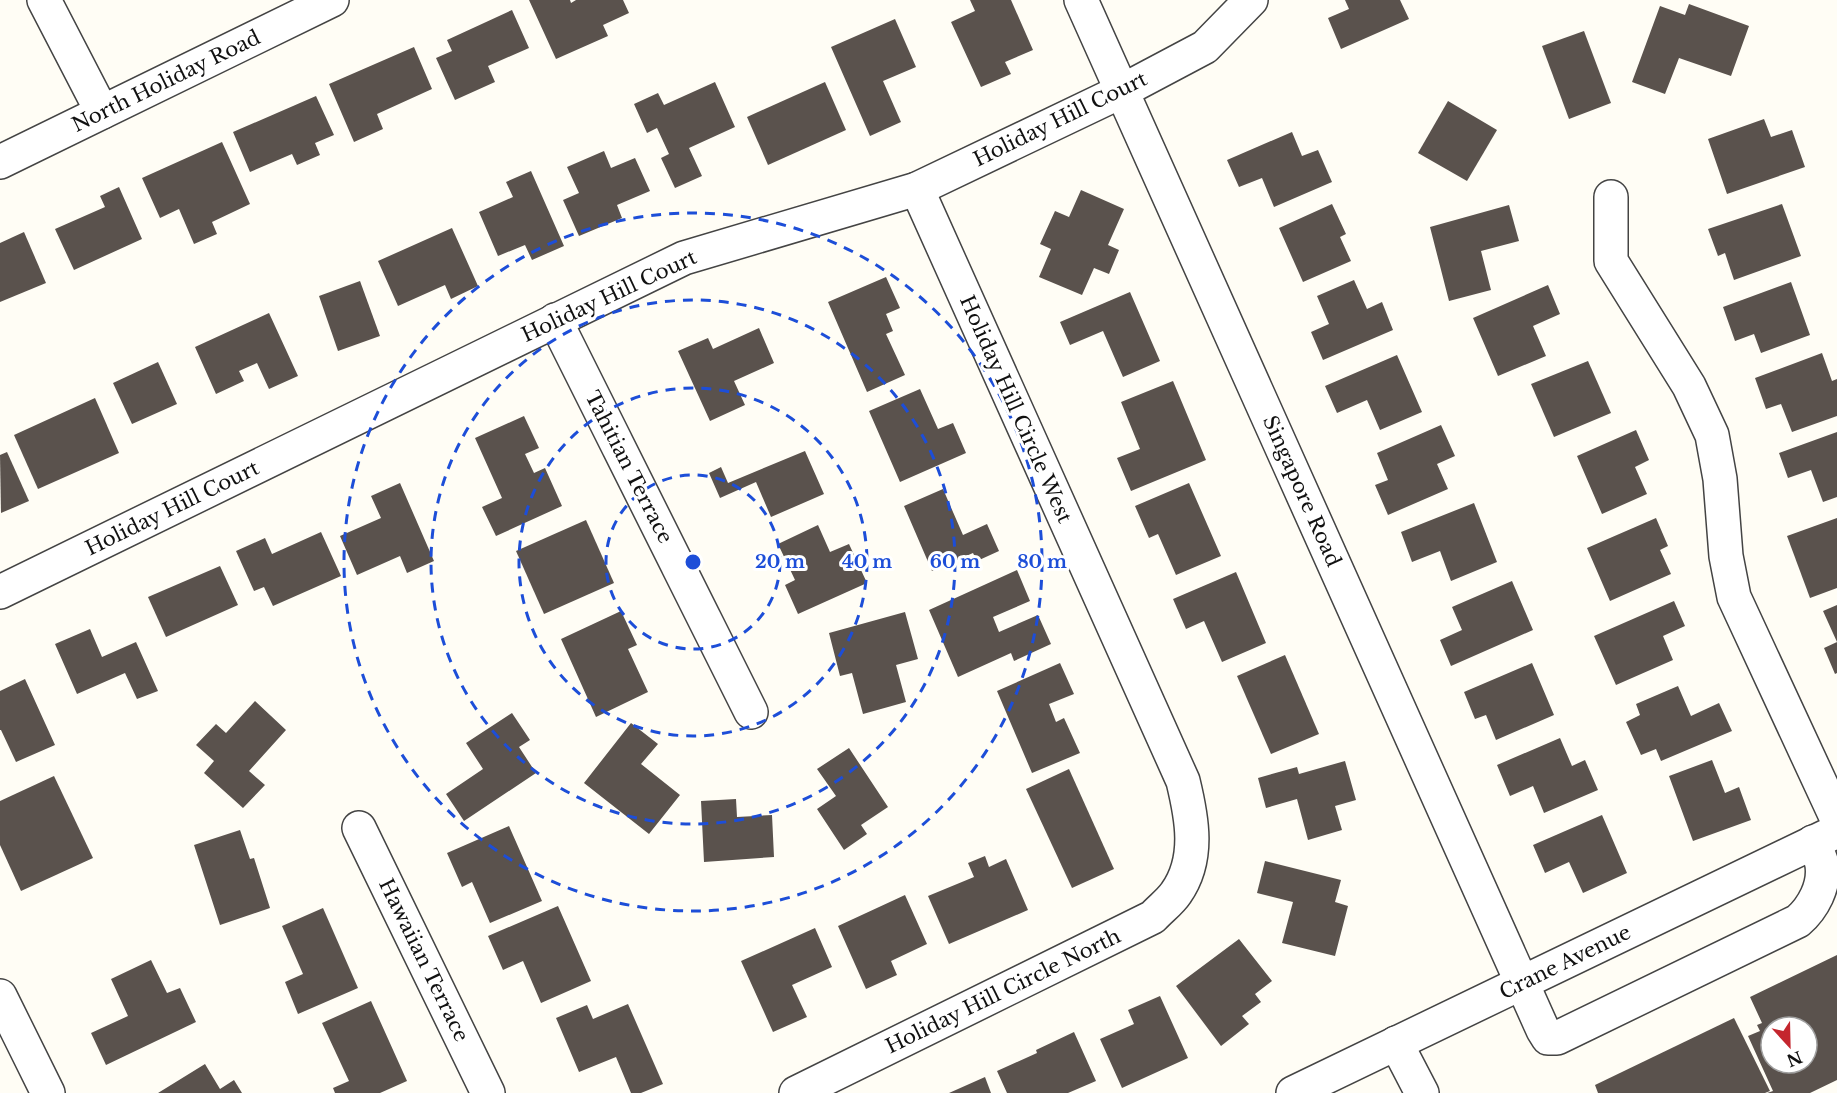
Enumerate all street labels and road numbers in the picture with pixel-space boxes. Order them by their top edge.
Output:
street label: North Holiday Road [68,25,264,137]
street label: Holiday Hill Court [969,66,1151,171]
street label: Holiday Hill Court [518,245,701,347]
street label: Holiday Hill Circle West [955,292,1077,527]
street label: Tahitian Terrace [580,387,678,547]
street label: Singapore Road [1258,412,1346,570]
street label: Holiday Hill Court [81,455,263,560]
street label: Hawaiian Terrace [374,875,474,1045]
street label: Crane Avenue [1495,920,1635,1004]
street label: Holiday Hill Circle North [882,923,1125,1058]

